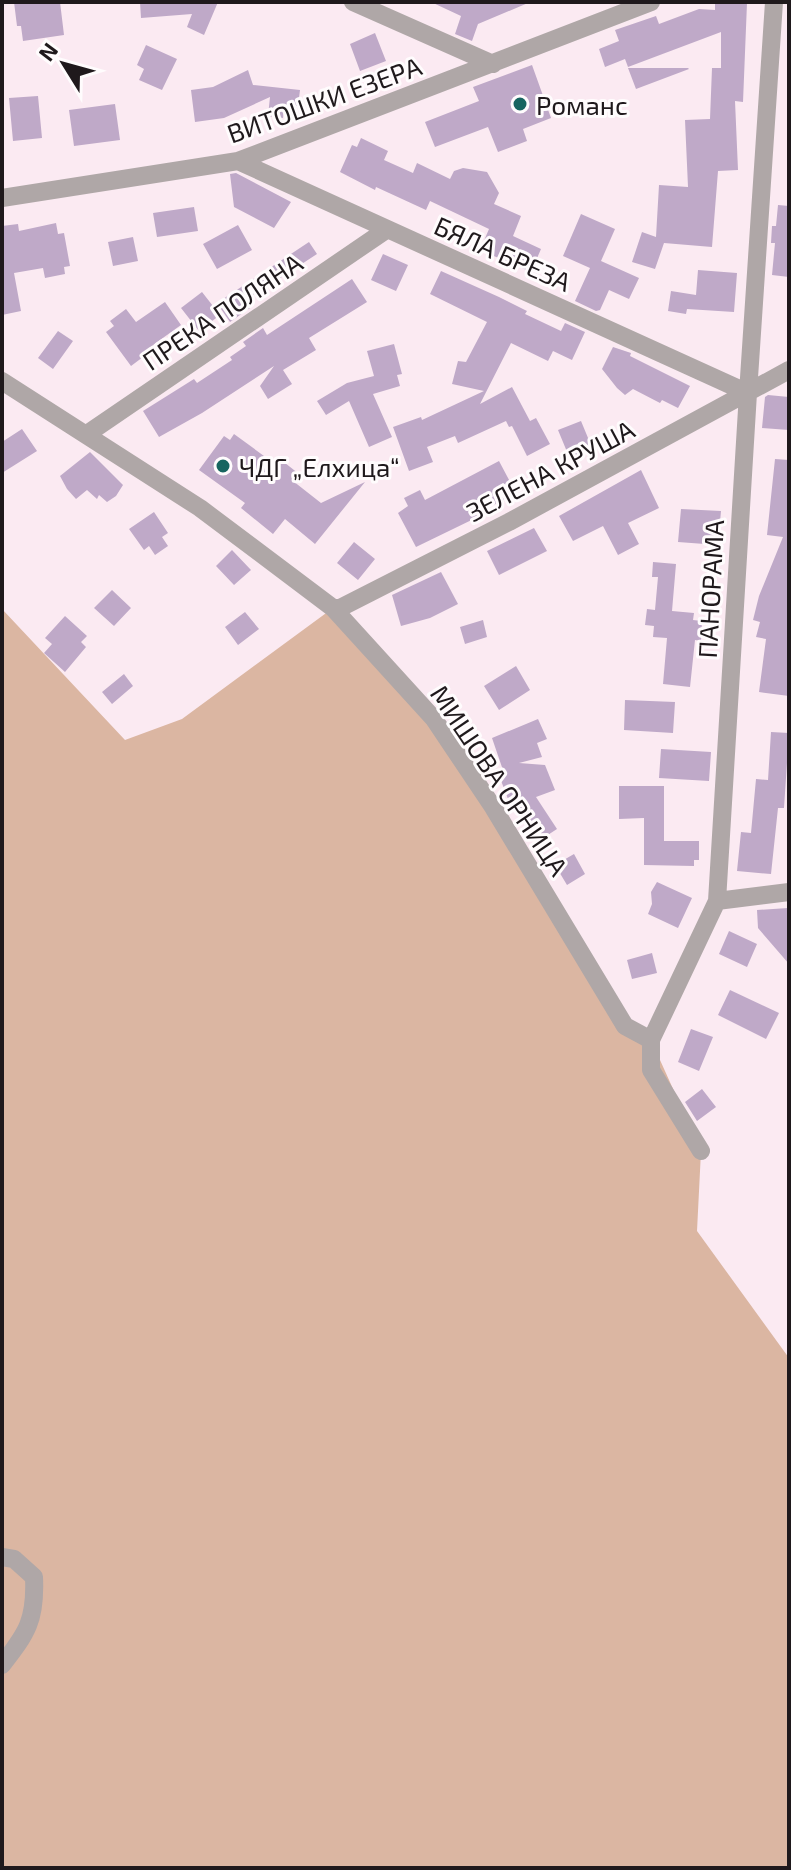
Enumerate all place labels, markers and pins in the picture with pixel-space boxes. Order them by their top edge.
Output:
place label: Романс [536,89,628,120]
marker: Романс [511,95,529,113]
place label: ЧДГ „Елхица“ [239,451,400,482]
marker: ЧДГ „Елхица“ [214,457,232,475]

